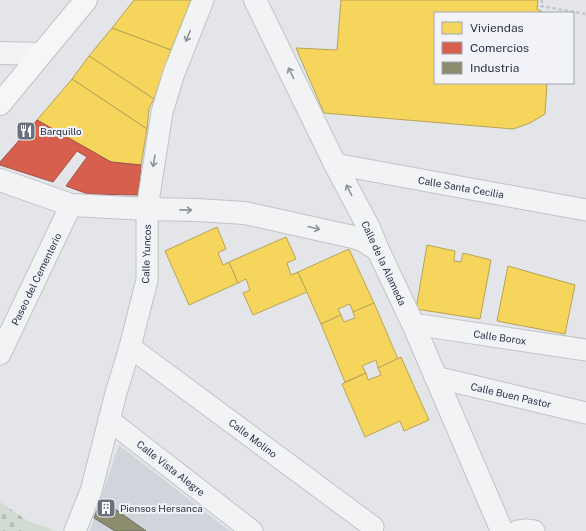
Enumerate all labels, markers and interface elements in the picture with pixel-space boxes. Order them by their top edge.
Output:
legend [434,12,574,84]
text: Viviendas [470,21,524,35]
one-way arrow [184,30,192,42]
text: Comercios [470,41,529,55]
text: Industria [470,61,519,75]
one-way arrow [287,68,294,80]
restaurant icon: Barquillo [15,120,37,142]
place label: Barquillo [40,125,82,137]
one-way arrow [150,154,158,167]
street label: Calle Santa Cecilia [417,174,505,200]
one-way arrow [345,184,352,196]
one-way arrow [179,206,192,214]
street label: Calle de la Alameda [359,219,409,307]
street label: Calle Yuncos [139,224,153,284]
one-way arrow [307,224,320,232]
street label: Paseo del Cementerio [8,231,64,327]
street label: Calle Borox [473,327,528,347]
street label: Calle Buen Pastor [469,380,553,410]
street label: Calle Molino [226,416,280,460]
street label: Calle Vista Alegre [135,438,208,498]
building icon: Piensos Hersanca [95,497,117,519]
place label: Piensos Hersanca [120,502,203,514]

